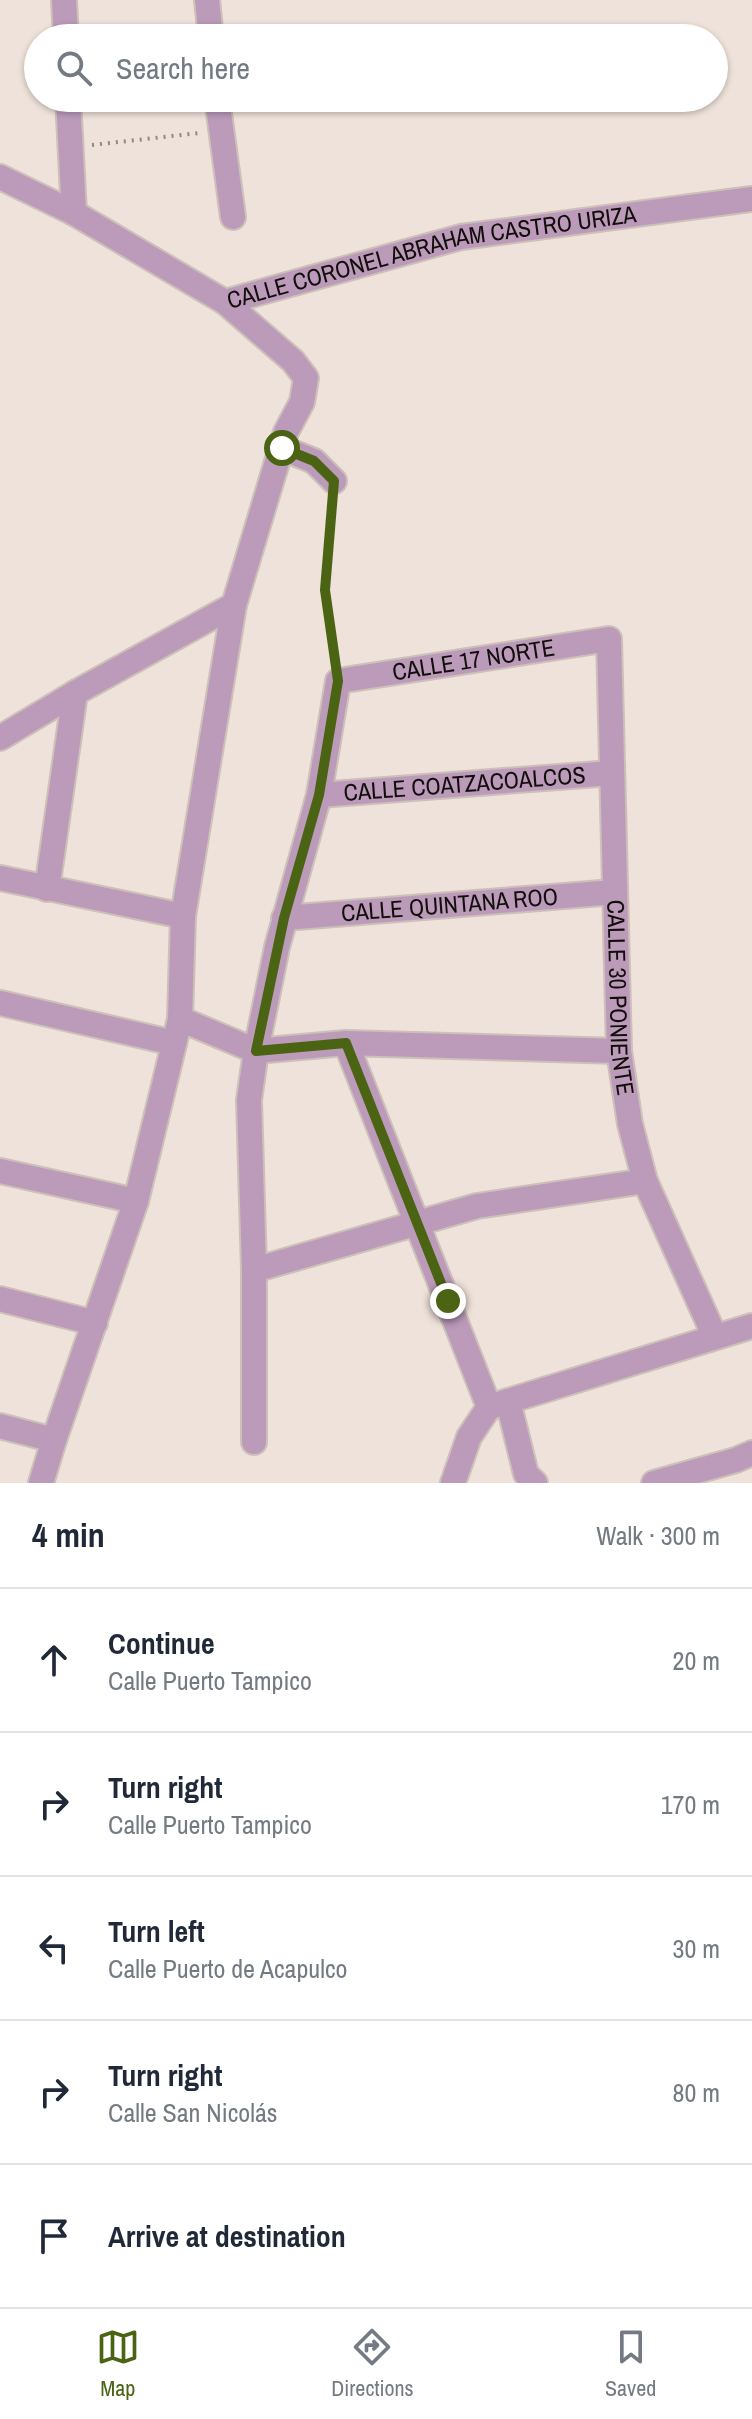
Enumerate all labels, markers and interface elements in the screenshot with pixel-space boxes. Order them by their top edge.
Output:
search box [24,24,728,112]
icon: search [52,46,96,90]
text: Search here [116,48,250,88]
street label: CALLE CORONEL ABRAHAM CASTRO URIZA [223,197,639,316]
route start [264,430,300,466]
street label: CALLE 17 NORTE [390,631,557,687]
street label: CALLE COATZACOALCOS [342,758,587,808]
street label: CALLE QUINTANA ROO [340,880,559,928]
street label: CALLE 30 PONIENTE [600,899,642,1097]
route end [430,1283,466,1319]
text: 4 min [32,1512,105,1558]
text: Walk · 300 m [596,1518,720,1553]
text: Continue [108,1623,215,1663]
icon: ahead [32,1638,76,1682]
text: 20 m [673,1643,720,1678]
text: Calle Puerto Tampico [108,1663,312,1698]
text: Turn right [108,1767,222,1807]
icon: right [32,1782,76,1826]
text: 170 m [661,1787,720,1822]
text: Calle Puerto Tampico [108,1807,312,1842]
text: Turn left [108,1911,205,1951]
icon: left [32,1926,76,1970]
text: 30 m [673,1931,720,1966]
text: Calle Puerto de Acapulco [108,1951,347,1986]
text: Turn right [108,2055,222,2095]
icon: right [32,2070,76,2114]
text: 80 m [673,2075,720,2110]
text: Calle San Nicolás [108,2095,277,2130]
icon: arrive [32,2214,76,2258]
text: Arrive at destination [108,2216,346,2256]
tab: Map [96,2325,140,2403]
tab: Directions [331,2325,414,2403]
tab: Saved [605,2325,656,2403]

